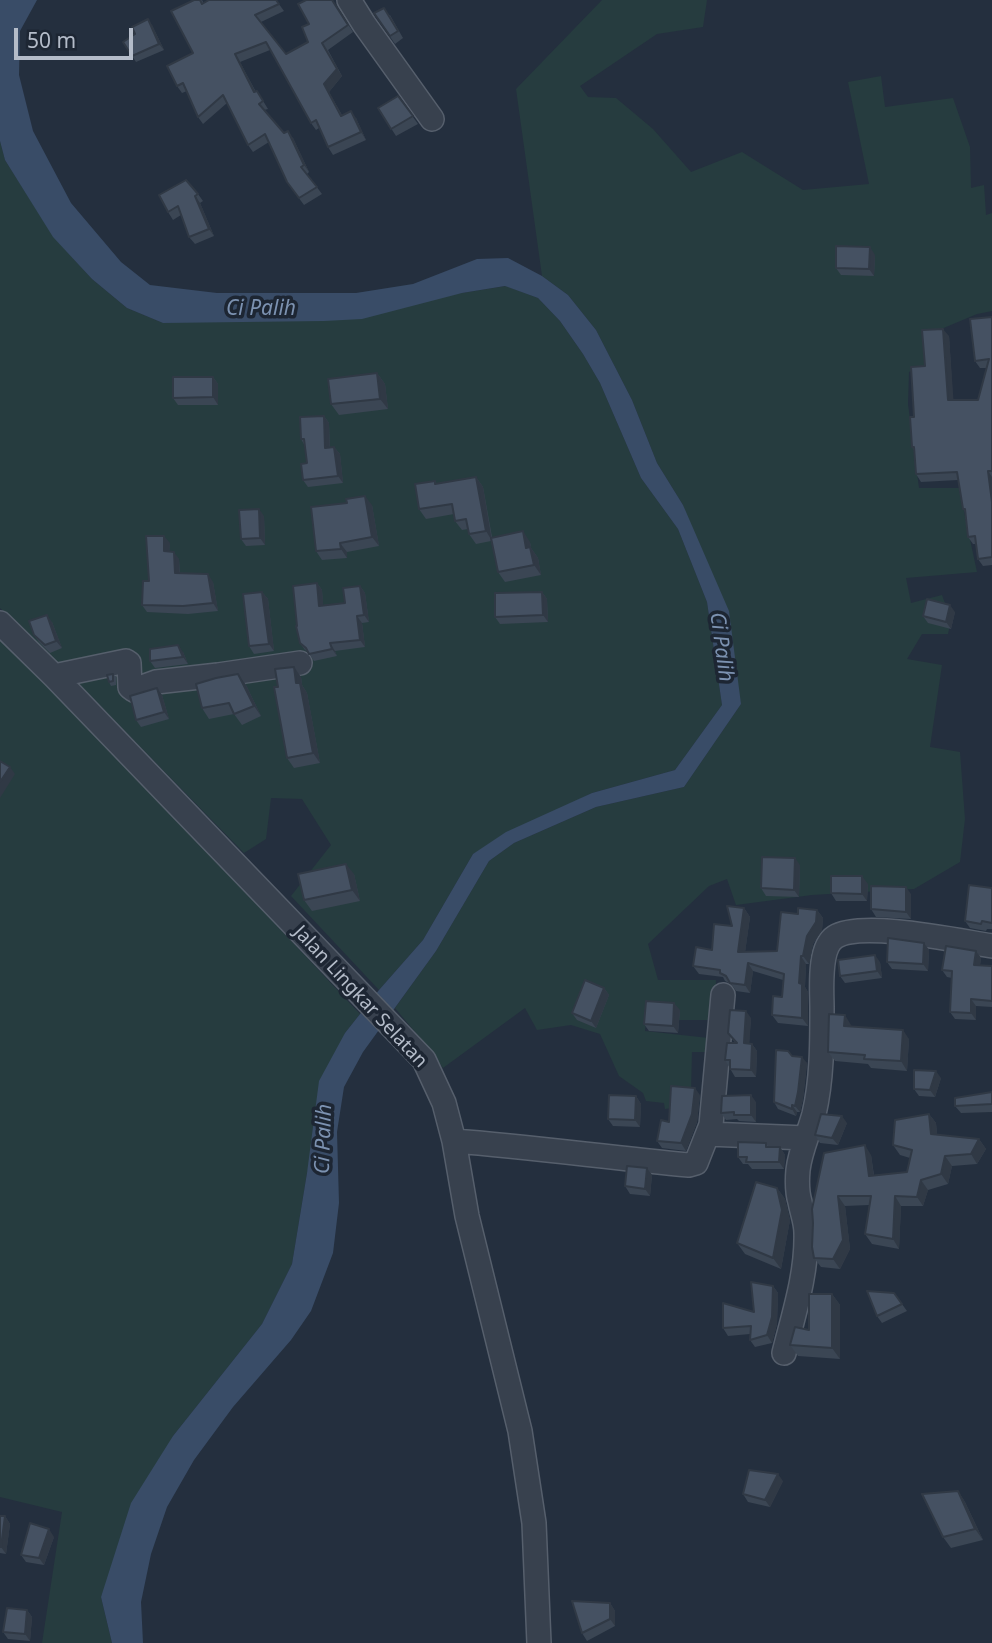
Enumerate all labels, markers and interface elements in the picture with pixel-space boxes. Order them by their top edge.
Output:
scale bar [18,14,136,58]
text: 50 m [27,26,76,54]
water label: Ci Palih [226,296,296,322]
water label: Ci Palih [704,611,738,683]
street label: Jalan Lingkar Selatan [288,921,432,1073]
water label: Ci Palih [310,1104,338,1174]

